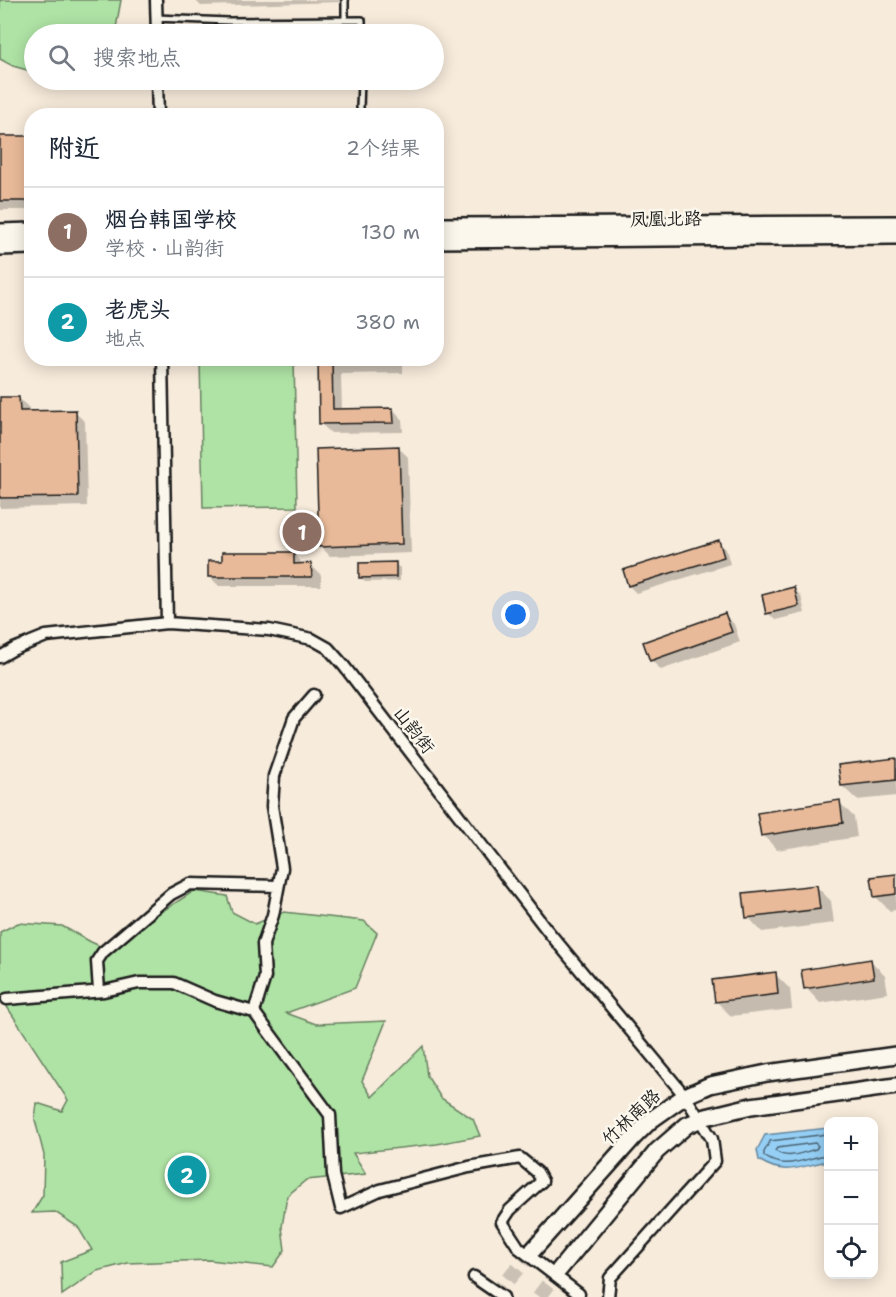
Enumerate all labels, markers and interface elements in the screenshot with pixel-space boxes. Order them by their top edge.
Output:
search box [24,24,444,90]
icon: search [45,41,78,74]
text: 搜索地点 [93,43,181,72]
text: 附近 [48,130,100,165]
text: 2个结果 [346,135,420,161]
text: 烟台韩国学校 [105,205,237,234]
street label: 凤凰北路 [630,206,702,232]
text: 1 [63,219,72,245]
text: 130 m [361,219,420,245]
text: 学校 · 山韵街 [105,235,224,261]
text: 老虎头 [105,295,171,324]
text: 2 [61,309,75,335]
text: 380 m [355,309,420,335]
text: 地点 [105,325,145,351]
pin: 1 [282,510,322,554]
your location [501,600,530,629]
street label: 山韵街 [388,701,440,759]
street label: 竹林南路 [596,1084,666,1150]
map controls [824,1117,878,1279]
button: + [824,1117,878,1171]
pin: 2 [168,1152,207,1198]
button: − [824,1171,878,1225]
button: locate [824,1225,878,1279]

